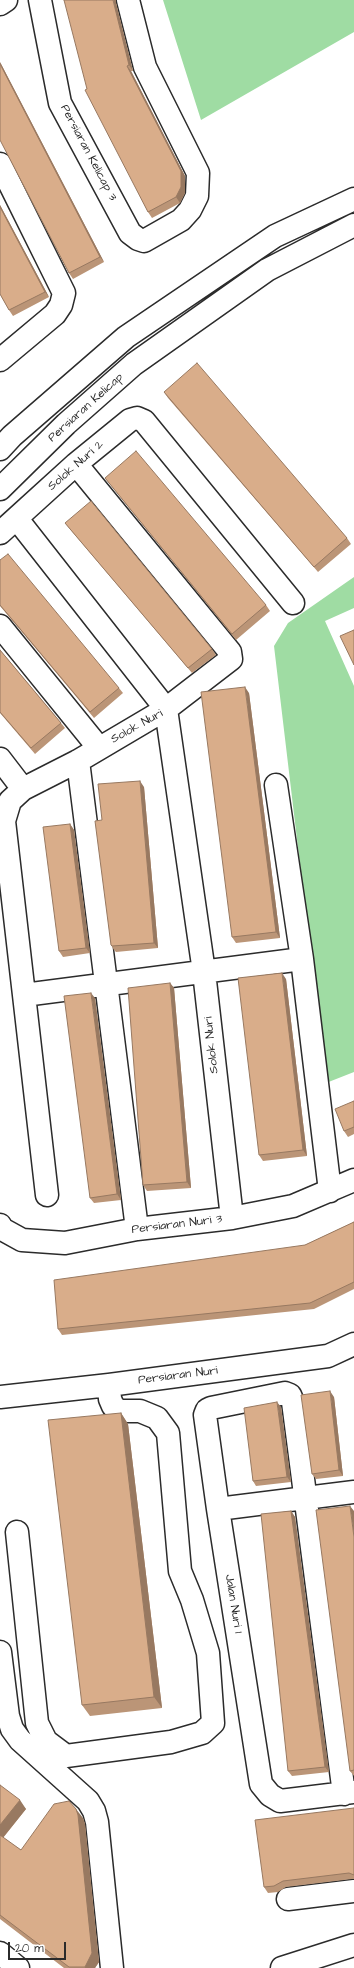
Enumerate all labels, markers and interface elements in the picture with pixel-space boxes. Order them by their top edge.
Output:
street label: Persiaran Kelicap 3 [57,102,119,204]
street label: Persiaran Kelicap [45,371,127,445]
street label: Solok Nuri 2 [45,438,107,494]
street label: Solok Nuri [108,707,166,747]
street label: Solok Nuri [202,1016,222,1074]
street label: Persiaran Nuri 3 [131,1212,223,1238]
street label: Persiaran Nuri [137,1364,219,1388]
street label: Jalan Nuri 1 [221,1573,245,1635]
scale bar [10,1934,68,1960]
text: 20 m [15,1940,44,1957]

